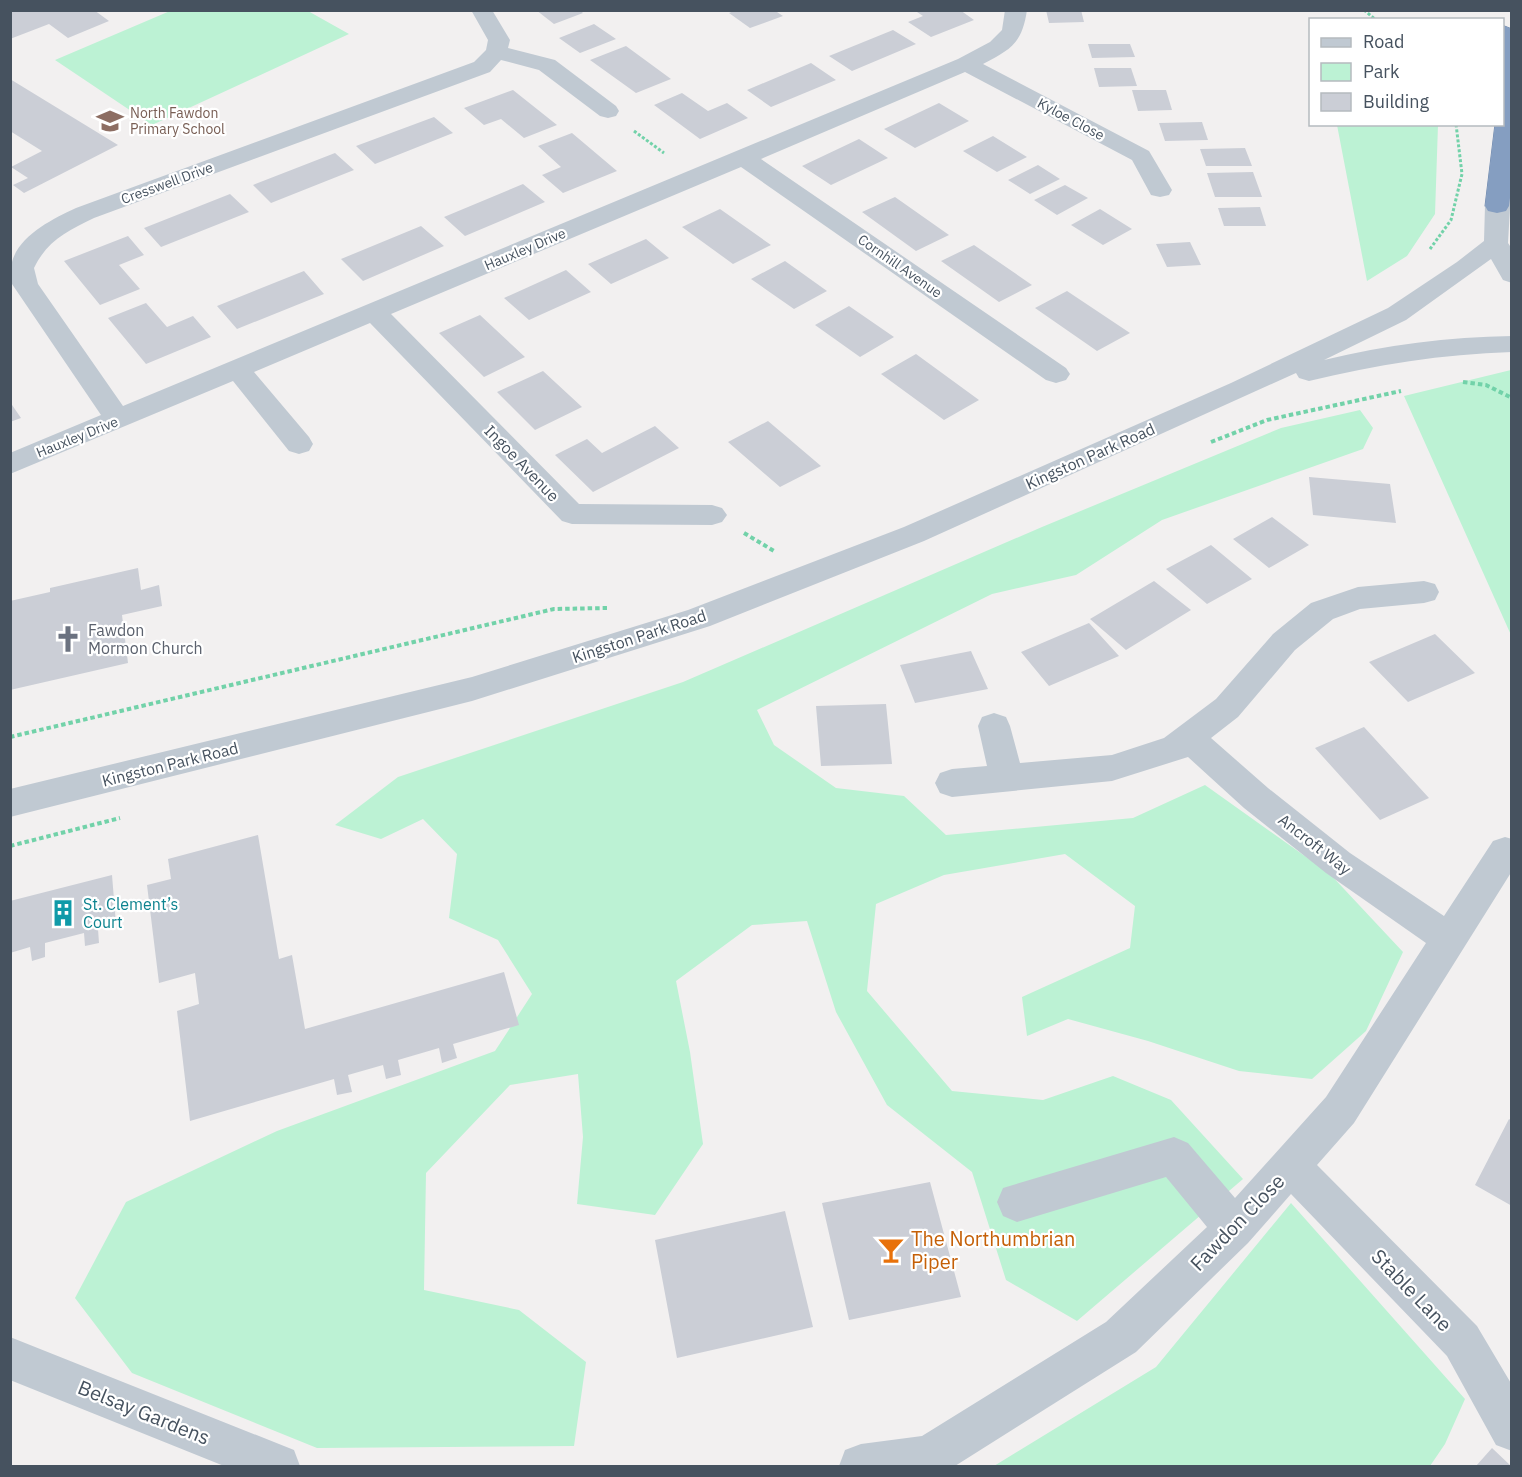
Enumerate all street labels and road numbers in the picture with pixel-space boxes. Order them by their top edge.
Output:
street label: Kyloe Close [1034,94,1108,144]
street label: Cresswell Drive [119,158,216,208]
street label: Hauxley Drive [482,224,569,274]
street label: Cornhill Avenue [854,230,946,302]
street label: Hauxley Drive [33,412,121,462]
street label: Kingston Park Road [1022,418,1158,494]
street label: Ingoe Avenue [480,421,564,506]
street label: Kingston Park Road [569,605,709,667]
street label: Kingston Park Road [100,737,240,791]
street label: Ancroft Way [1274,809,1356,879]
street label: Fawdon Close [1184,1168,1290,1276]
street label: Stable Lane [1366,1243,1458,1337]
street label: Belsay Gardens [74,1373,214,1451]

